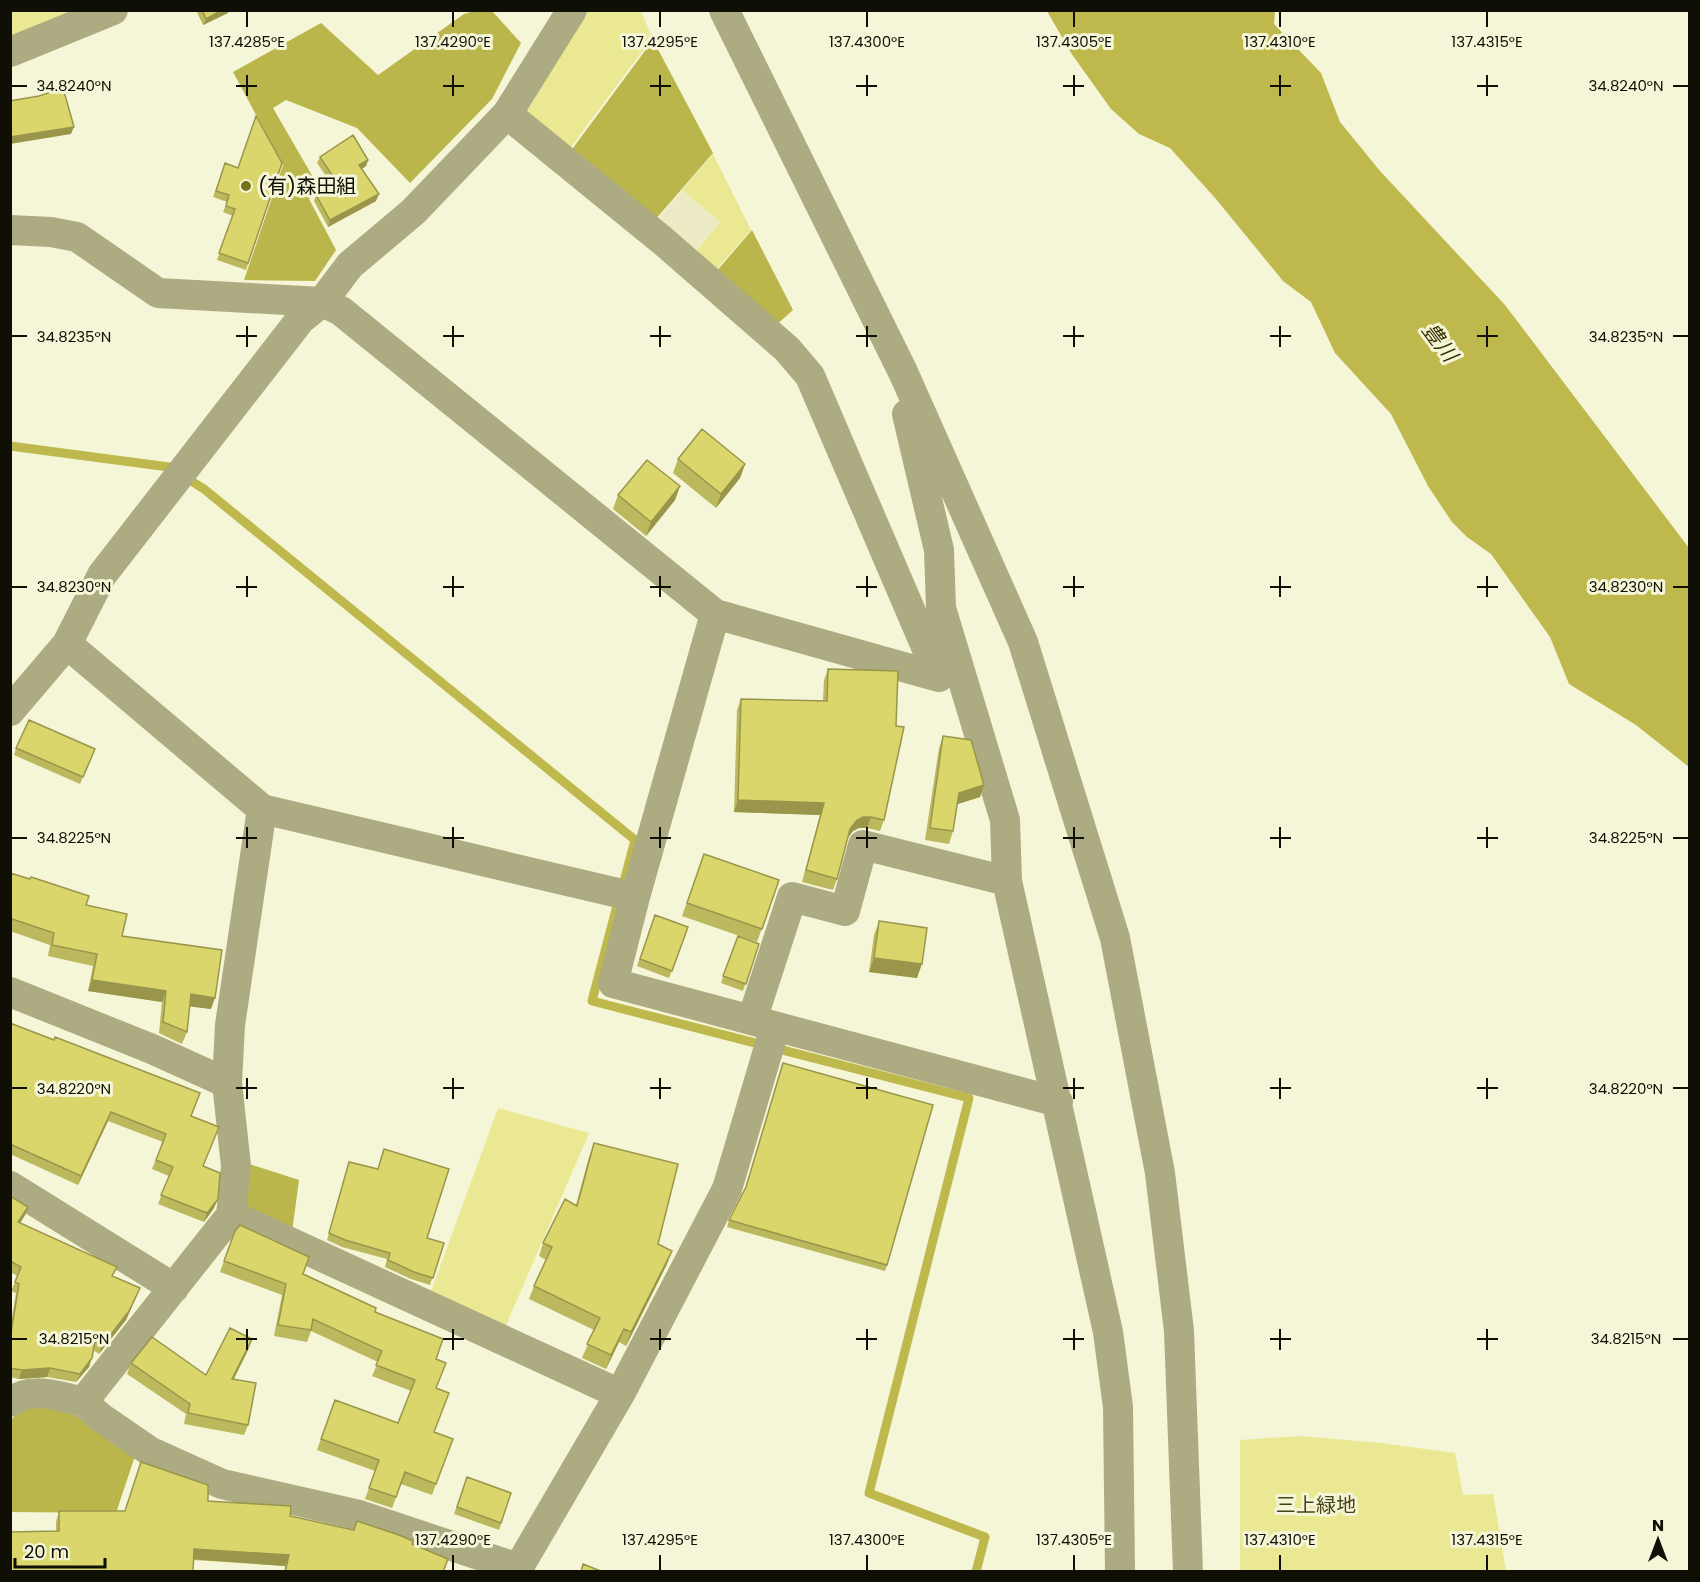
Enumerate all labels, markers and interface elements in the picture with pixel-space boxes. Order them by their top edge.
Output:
text: 137.4285°E [209,31,285,52]
text: 137.4290°E [415,31,491,52]
text: 137.4295°E [622,31,698,52]
text: 137.4300°E [829,31,905,52]
text: 137.4305°E [1036,31,1112,52]
text: 137.4310°E [1244,31,1316,52]
text: 137.4315°E [1451,31,1523,52]
text: 34.8240°N [36,75,112,96]
text: 34.8240°N [1588,75,1664,96]
place label: (有)森田組 [258,172,356,200]
marker: (有)森田組 [239,179,253,193]
water label: 豊川 [1416,317,1465,369]
text: 34.8235°N [37,326,111,347]
text: 34.8235°N [1589,326,1663,347]
text: 34.8230°N [37,576,111,597]
text: 34.8230°N [1589,576,1663,597]
text: 34.8225°N [37,827,111,848]
text: 34.8225°N [1589,827,1663,848]
text: 34.8220°N [37,1078,111,1099]
text: 34.8220°N [1589,1078,1663,1099]
text: 34.8215°N [39,1328,109,1349]
text: 34.8215°N [1591,1328,1661,1349]
park label: 三上緑地 [1276,1491,1356,1519]
north arrow [1628,1510,1688,1570]
text: N [1652,1514,1664,1537]
text: 137.4290°E [415,1529,491,1550]
text: 137.4295°E [622,1529,698,1550]
text: 137.4300°E [829,1529,905,1550]
text: 137.4305°E [1036,1529,1112,1550]
text: 137.4310°E [1244,1529,1316,1550]
text: 137.4315°E [1451,1529,1523,1550]
scale bar [15,1531,105,1569]
text: 20 m [24,1539,69,1564]

